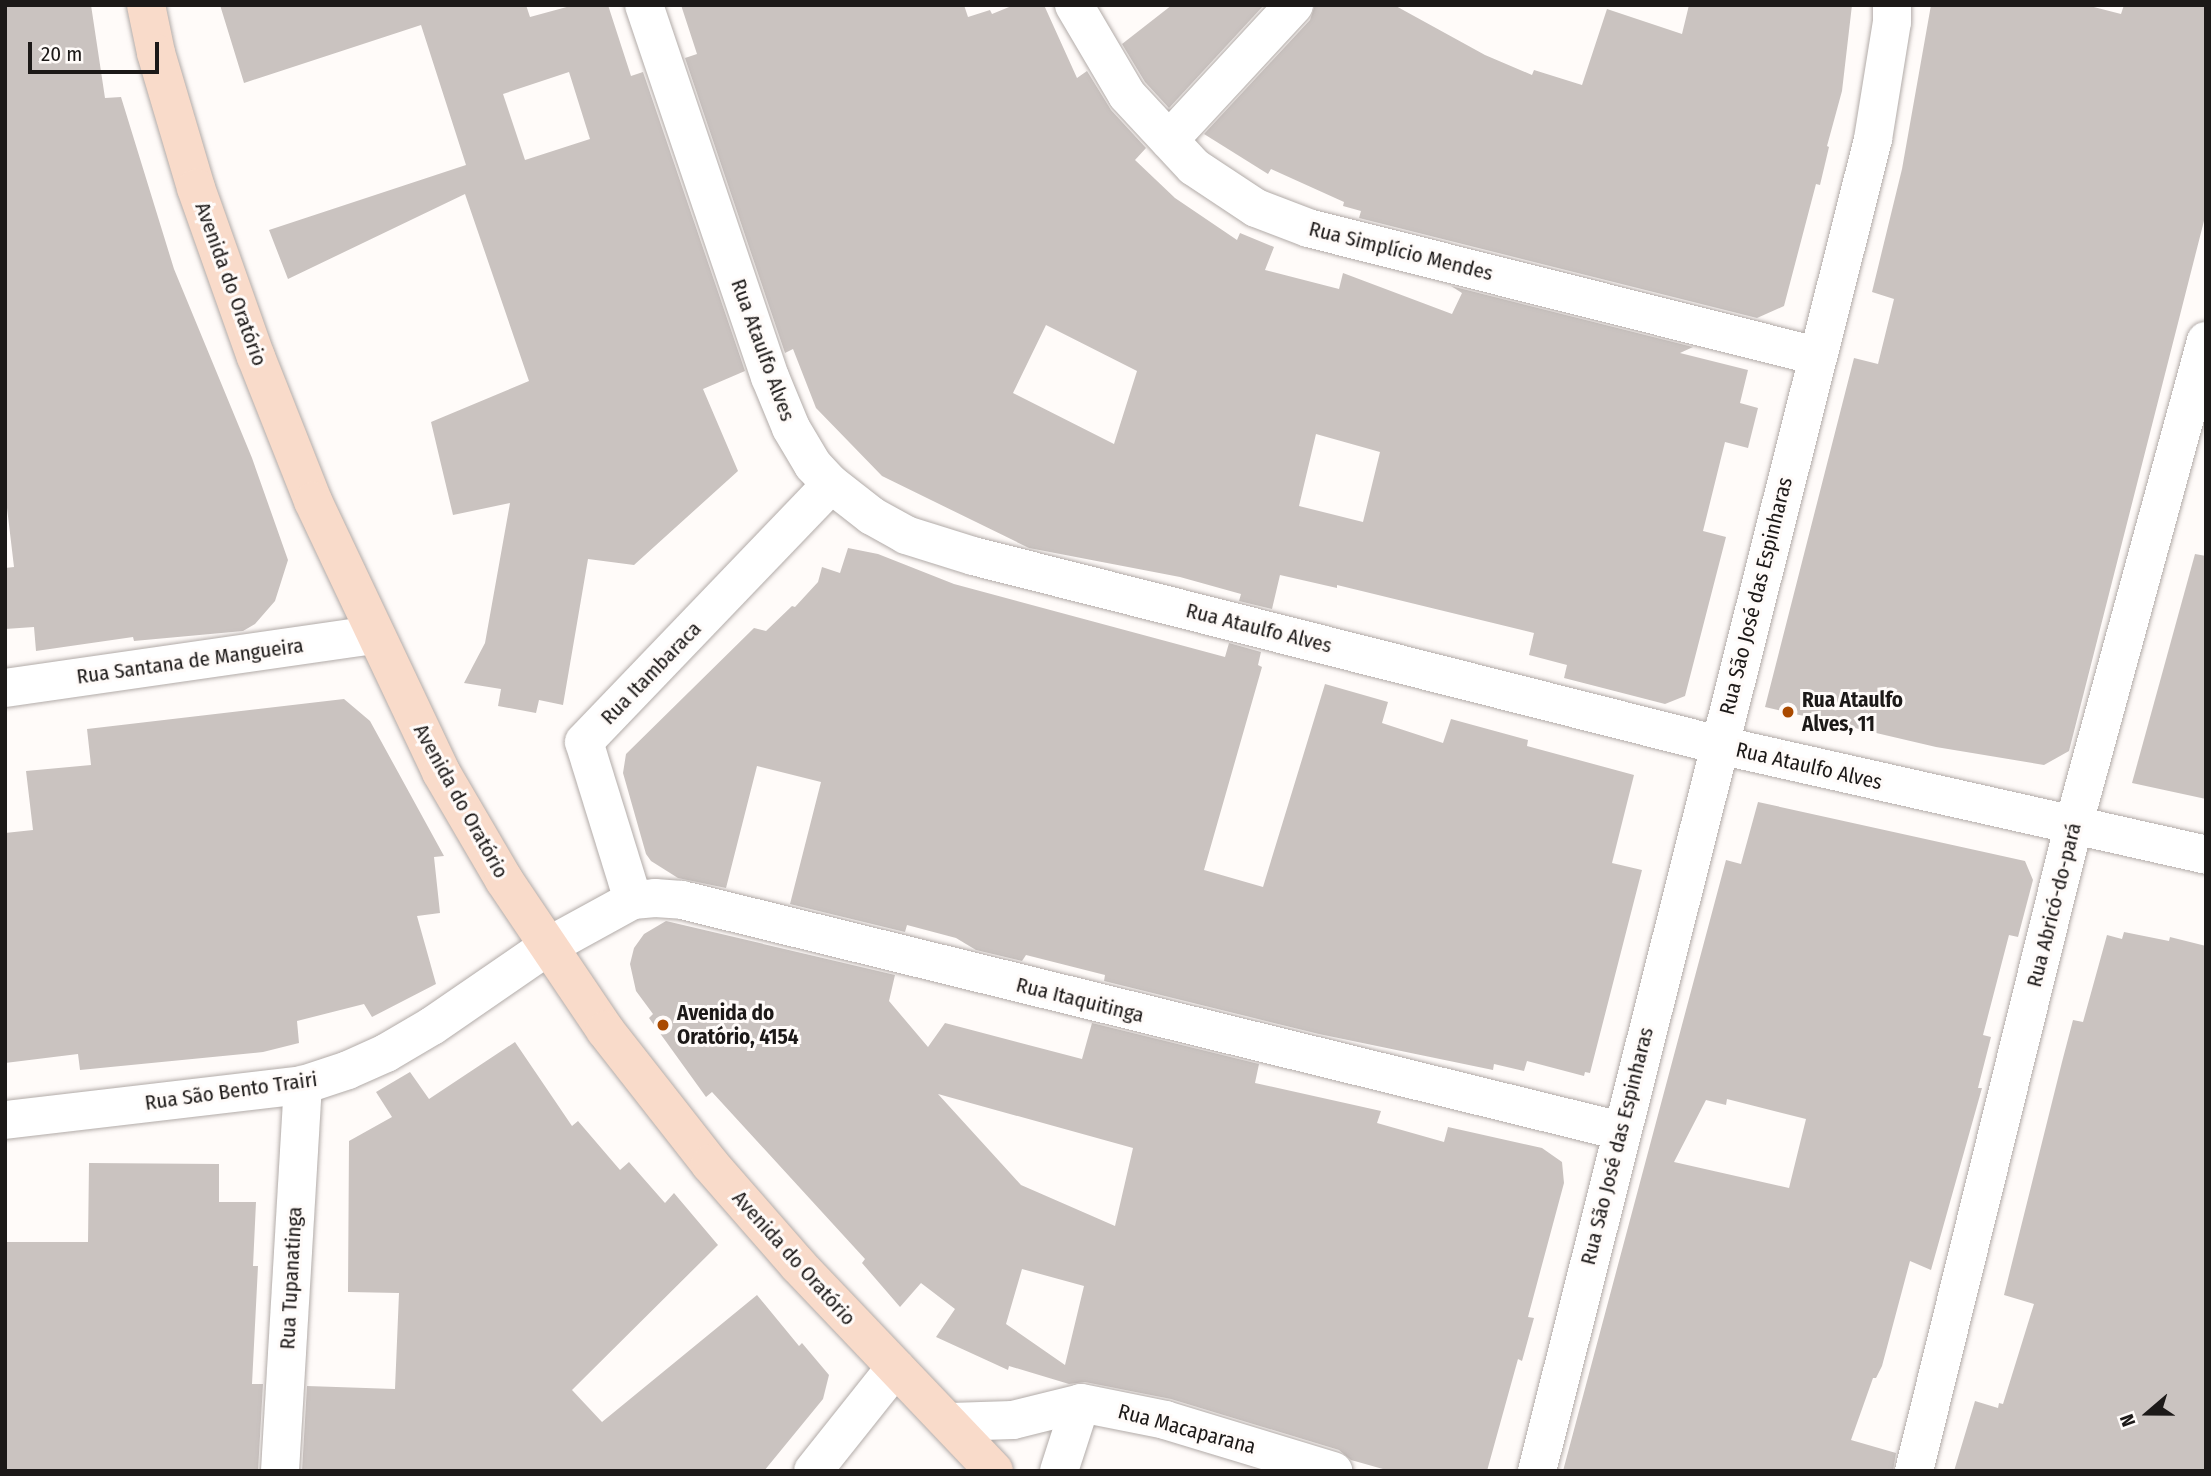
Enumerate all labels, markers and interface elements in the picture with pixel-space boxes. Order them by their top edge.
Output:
scale bar [32,28,163,72]
text: 20 m [41,41,82,67]
street label: Avenida do Oratório [190,199,272,369]
street label: Rua Simplício Mendes [1306,216,1496,286]
street label: Rua Ataulfo Alves [726,275,800,425]
street label: Rua São José das Espinharas [1714,475,1798,717]
street label: Rua Ataulfo Alves [1183,598,1335,658]
street label: Rua Itambaraca [596,616,706,730]
street label: Rua Santana de Mangueira [75,633,305,689]
place label: Rua Ataulfo Alves, 11 [1802,687,1903,737]
marker: Rua Ataulfo Alves, 11 [1780,704,1796,720]
street label: Avenida do Oratório [408,720,514,882]
street label: Rua Ataulfo Alves [1733,737,1885,795]
street label: Rua Abricó-do-pará [2021,820,2087,990]
street label: Rua Itaquitinga [1014,972,1146,1028]
place label: Avenida do Oratório, 4154 [677,1000,799,1050]
marker: Avenida do Oratório, 4154 [655,1017,671,1033]
street label: Rua São José das Espinharas [1575,1025,1659,1267]
street label: Rua São Bento Trairi [143,1066,319,1116]
street label: Avenida do Oratório [727,1186,861,1330]
street label: Rua Tupanatinga [275,1206,307,1350]
north arrow [2113,1378,2183,1448]
street label: Rua Macaparana [1115,1399,1259,1459]
text: N [2115,1411,2141,1430]

